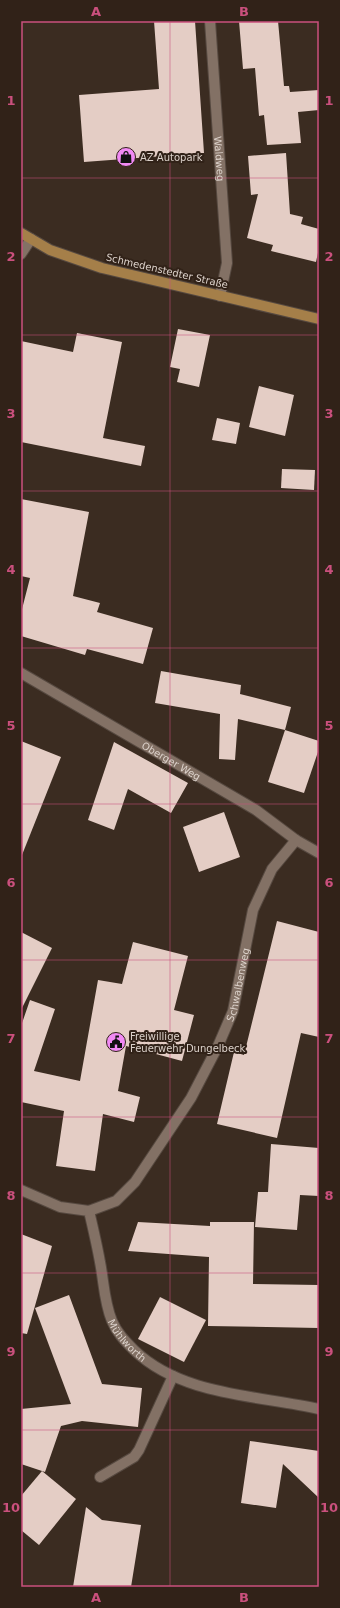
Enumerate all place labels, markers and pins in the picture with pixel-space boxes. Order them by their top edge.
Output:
shop icon: AZ Autopark [115,146,137,168]
place label: AZ Autopark [140,152,203,163]
public building icon: Freiwillige Feuerwehr Dungelbeck [105,1031,127,1053]
place label: Freiwillige Feuerwehr Dungelbeck [130,1031,246,1054]

